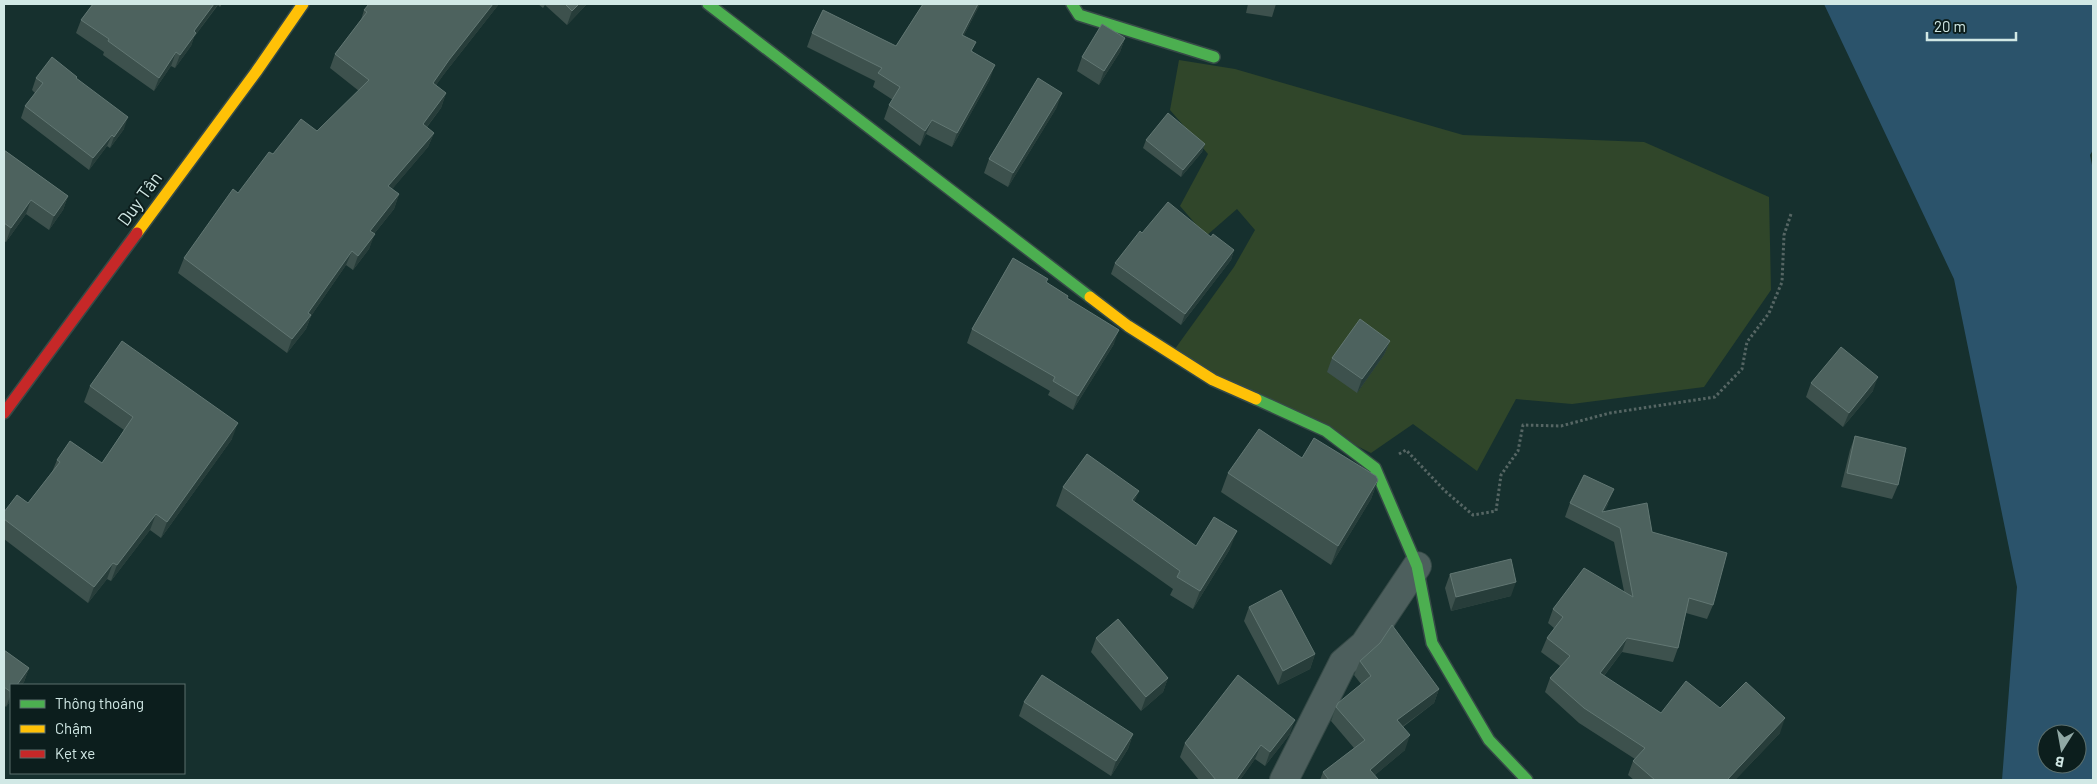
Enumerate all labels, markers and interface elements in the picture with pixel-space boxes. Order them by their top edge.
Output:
scale bar [1927,10,2016,42]
text: 20 m [1934,17,1966,35]
street label: Duy Tân [112,167,166,230]
legend [10,684,185,774]
text: Thông thoáng [55,694,144,712]
text: Chậm [55,719,92,737]
north arrow [2037,724,2087,774]
text: Kẹt xe [55,744,95,762]
text: B [2054,753,2065,771]

